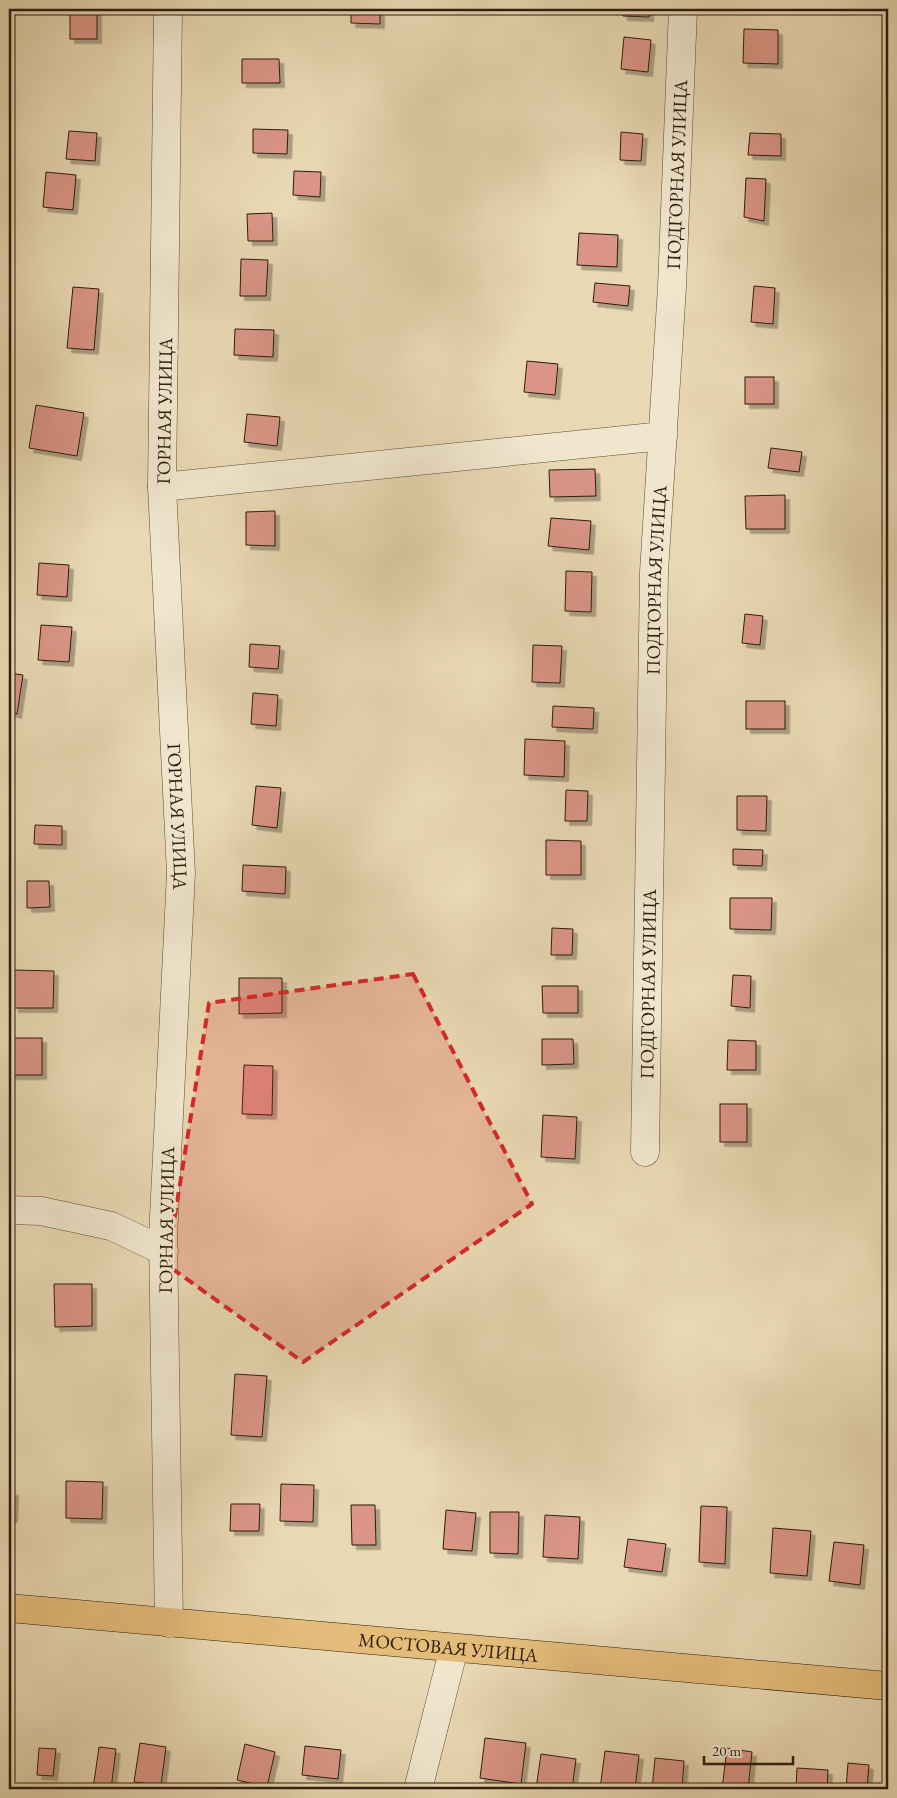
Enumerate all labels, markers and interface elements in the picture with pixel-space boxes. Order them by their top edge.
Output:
street label: ПОДГОРНАЯ УЛИЦА [661,78,693,270]
street label: ГОРНАЯ УЛИЦА [151,336,178,485]
street label: ПОДГОРНАЯ УЛИЦА [640,484,673,675]
street label: ГОРНАЯ УЛИЦА [162,743,193,891]
street label: ПОДГОРНАЯ УЛИЦА [634,888,662,1079]
street label: ГОРНАЯ УЛИЦА [153,1145,180,1294]
street label: МОСТОВАЯ УЛИЦА [357,1627,540,1668]
scale bar [704,1733,793,1765]
text: 20 m [712,1741,741,1760]

